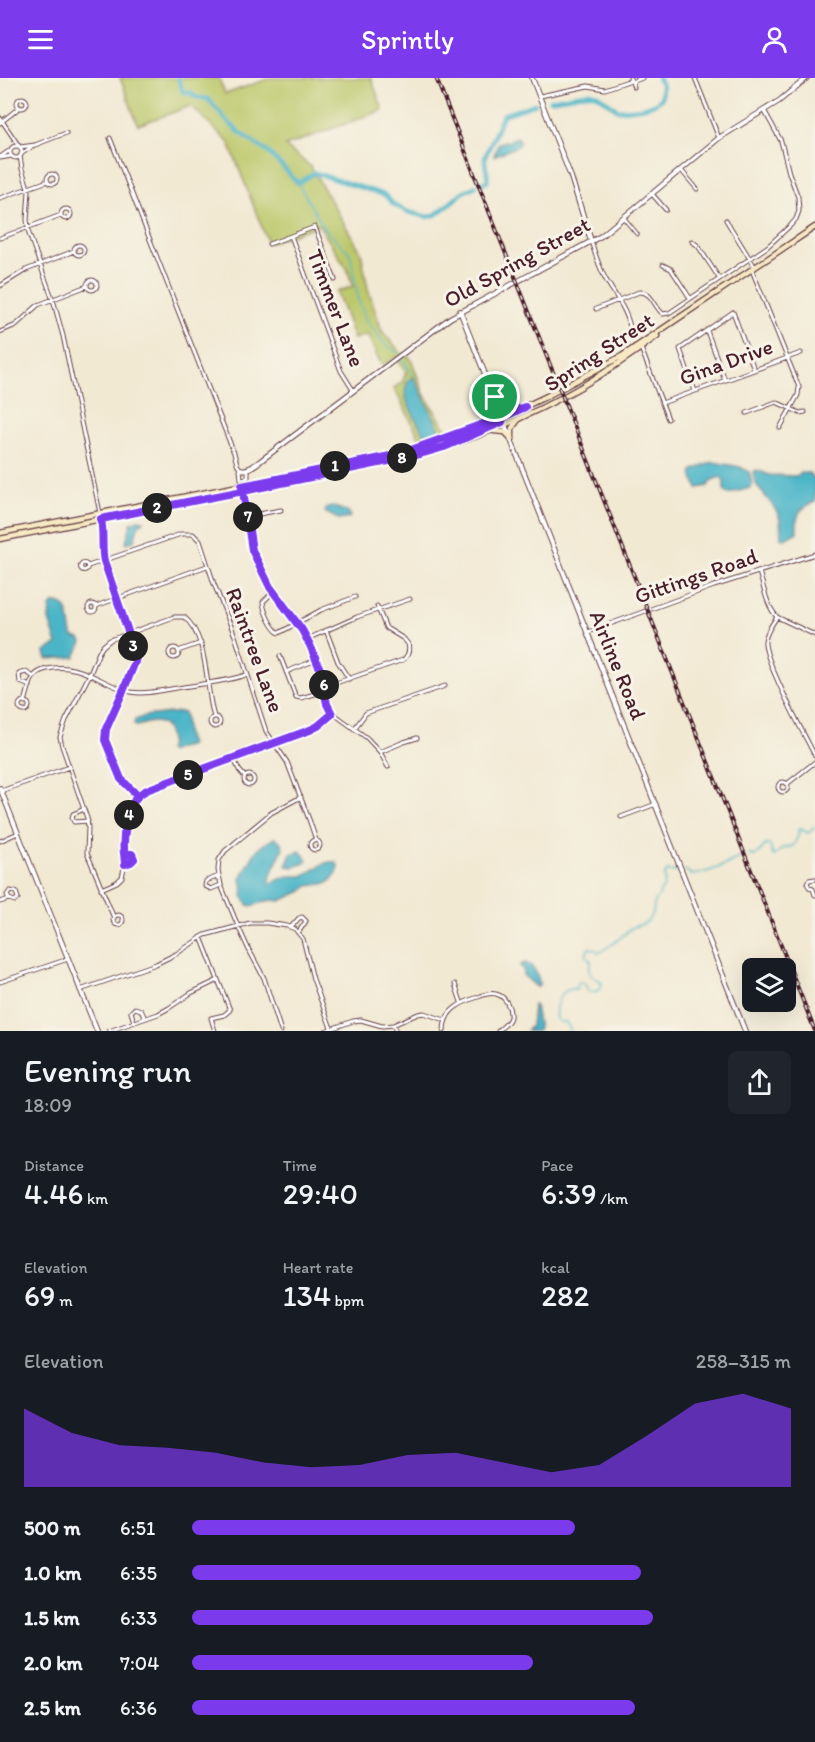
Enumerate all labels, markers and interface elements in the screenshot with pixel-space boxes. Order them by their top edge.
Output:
icon: menu [24,23,57,56]
text: Sprintly [361,23,454,56]
icon: person [758,23,791,56]
street label: Old Spring Street [439,211,595,313]
street label: Timmer Lane [301,245,371,371]
street label: Spring Street [539,307,659,397]
street label: Gina Drive [676,333,776,391]
pin [469,371,520,422]
icon: arrive [478,380,511,413]
pin: 8 [387,443,417,473]
text: 8 [398,448,406,467]
pin: 1 [320,451,350,481]
text: 1 [331,456,339,475]
pin: 2 [142,493,172,523]
text: 2 [153,498,161,517]
pin: 7 [233,502,263,532]
text: 7 [244,507,252,526]
street label: Gittings Road [631,542,761,610]
street label: Raintree Lane [220,584,290,716]
street label: Airline Road [584,606,652,724]
pin: 3 [118,631,148,661]
text: 3 [129,636,137,655]
pin: 6 [309,670,339,700]
text: 6 [320,675,328,694]
pin: 5 [173,760,203,790]
text: 5 [184,765,192,784]
pin: 4 [114,800,144,830]
text: 4 [124,805,134,824]
map controls [742,958,796,1012]
button: layers [742,958,796,1012]
text: Evening run [24,1051,191,1090]
button: share [728,1051,791,1114]
text: 18:09 [24,1093,72,1117]
text: Distance [24,1156,84,1175]
text: Time [283,1156,317,1175]
text: Pace [541,1156,573,1175]
text: 4.46 [24,1175,83,1212]
text: 29:40 [283,1175,358,1212]
text: 6:39 [541,1175,597,1212]
text: km [83,1189,108,1208]
text: /km [597,1189,628,1208]
text: Elevation [24,1258,88,1277]
text: Heart rate [283,1258,353,1277]
text: kcal [541,1258,570,1277]
text: 69 [24,1277,56,1314]
text: 134 [283,1277,331,1314]
text: 282 [541,1277,589,1314]
text: m [56,1291,73,1310]
text: bpm [331,1291,364,1310]
text: Elevation [24,1349,103,1373]
text: 258–315 m [696,1349,791,1373]
text: 500 m [24,1516,80,1540]
text: 6:51 [120,1516,155,1540]
text: 1.0 km [24,1561,81,1585]
text: 6:35 [120,1561,157,1585]
text: 1.5 km [24,1606,80,1630]
text: 6:33 [120,1606,157,1630]
text: 2.0 km [24,1651,83,1675]
text: 7:04 [120,1651,159,1675]
text: 2.5 km [24,1696,81,1720]
text: 6:36 [120,1696,157,1720]

